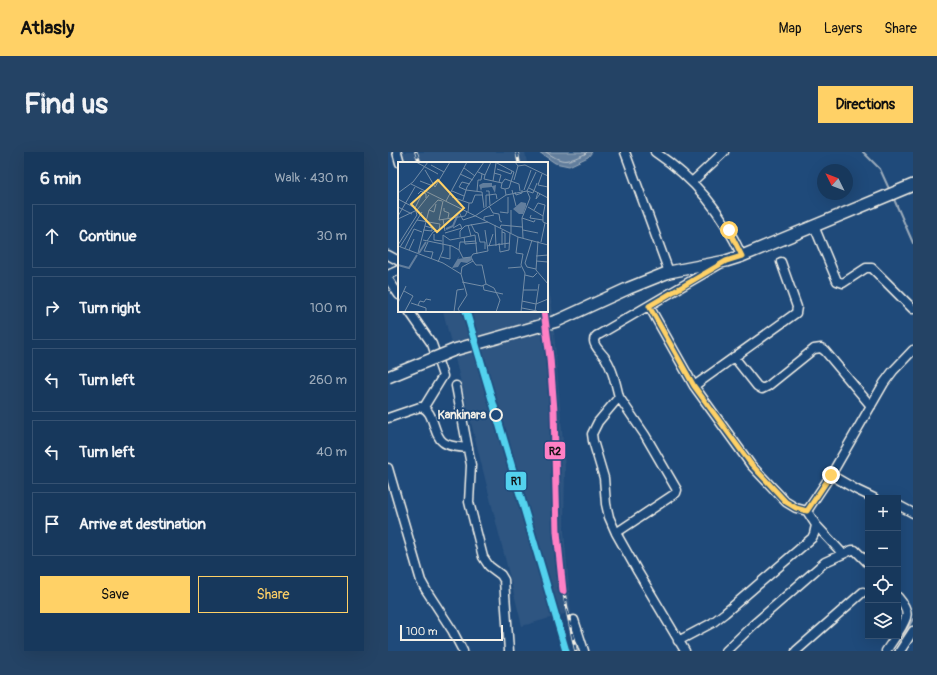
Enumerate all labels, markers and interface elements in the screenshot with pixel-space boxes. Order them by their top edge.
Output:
text: Atlasly [20,16,74,40]
text: Map [779,20,802,37]
text: Layers [824,20,862,37]
text: Share [884,20,917,37]
button: Directions [818,86,913,123]
text: Find us [24,87,108,122]
inset map [398,162,548,312]
north arrow [817,164,853,200]
text: 6 min [40,168,81,189]
text: Walk · 430 m [274,170,348,186]
route start [720,221,738,239]
icon: ahead [41,225,63,247]
text: Continue [79,227,137,246]
text: 30 m [317,228,347,244]
icon: right [41,297,63,319]
text: Turn right [79,299,140,318]
text: 100 m [310,300,347,316]
icon: left [41,369,63,391]
text: Turn left [79,371,135,390]
text: 260 m [309,372,347,388]
place label: Kankinara [437,408,486,423]
marker: Kankinara [489,408,503,422]
icon: left [41,441,63,463]
line badge: R2 [544,441,566,460]
text: Turn left [79,443,135,462]
text: 40 m [316,444,347,460]
text: R2 [549,445,561,458]
route end [822,466,840,484]
line badge: R1 [505,471,527,491]
text: R1 [511,475,521,488]
map controls [865,495,901,639]
button: + [865,495,901,531]
icon: arrive [41,513,63,535]
text: Arrive at destination [79,515,206,534]
button: − [865,531,901,567]
button: locate [865,567,901,603]
button: Save [40,576,190,613]
button: Share [198,576,348,613]
button: layers [865,603,901,639]
scale bar [400,623,503,642]
text: 100 m [406,625,437,638]

